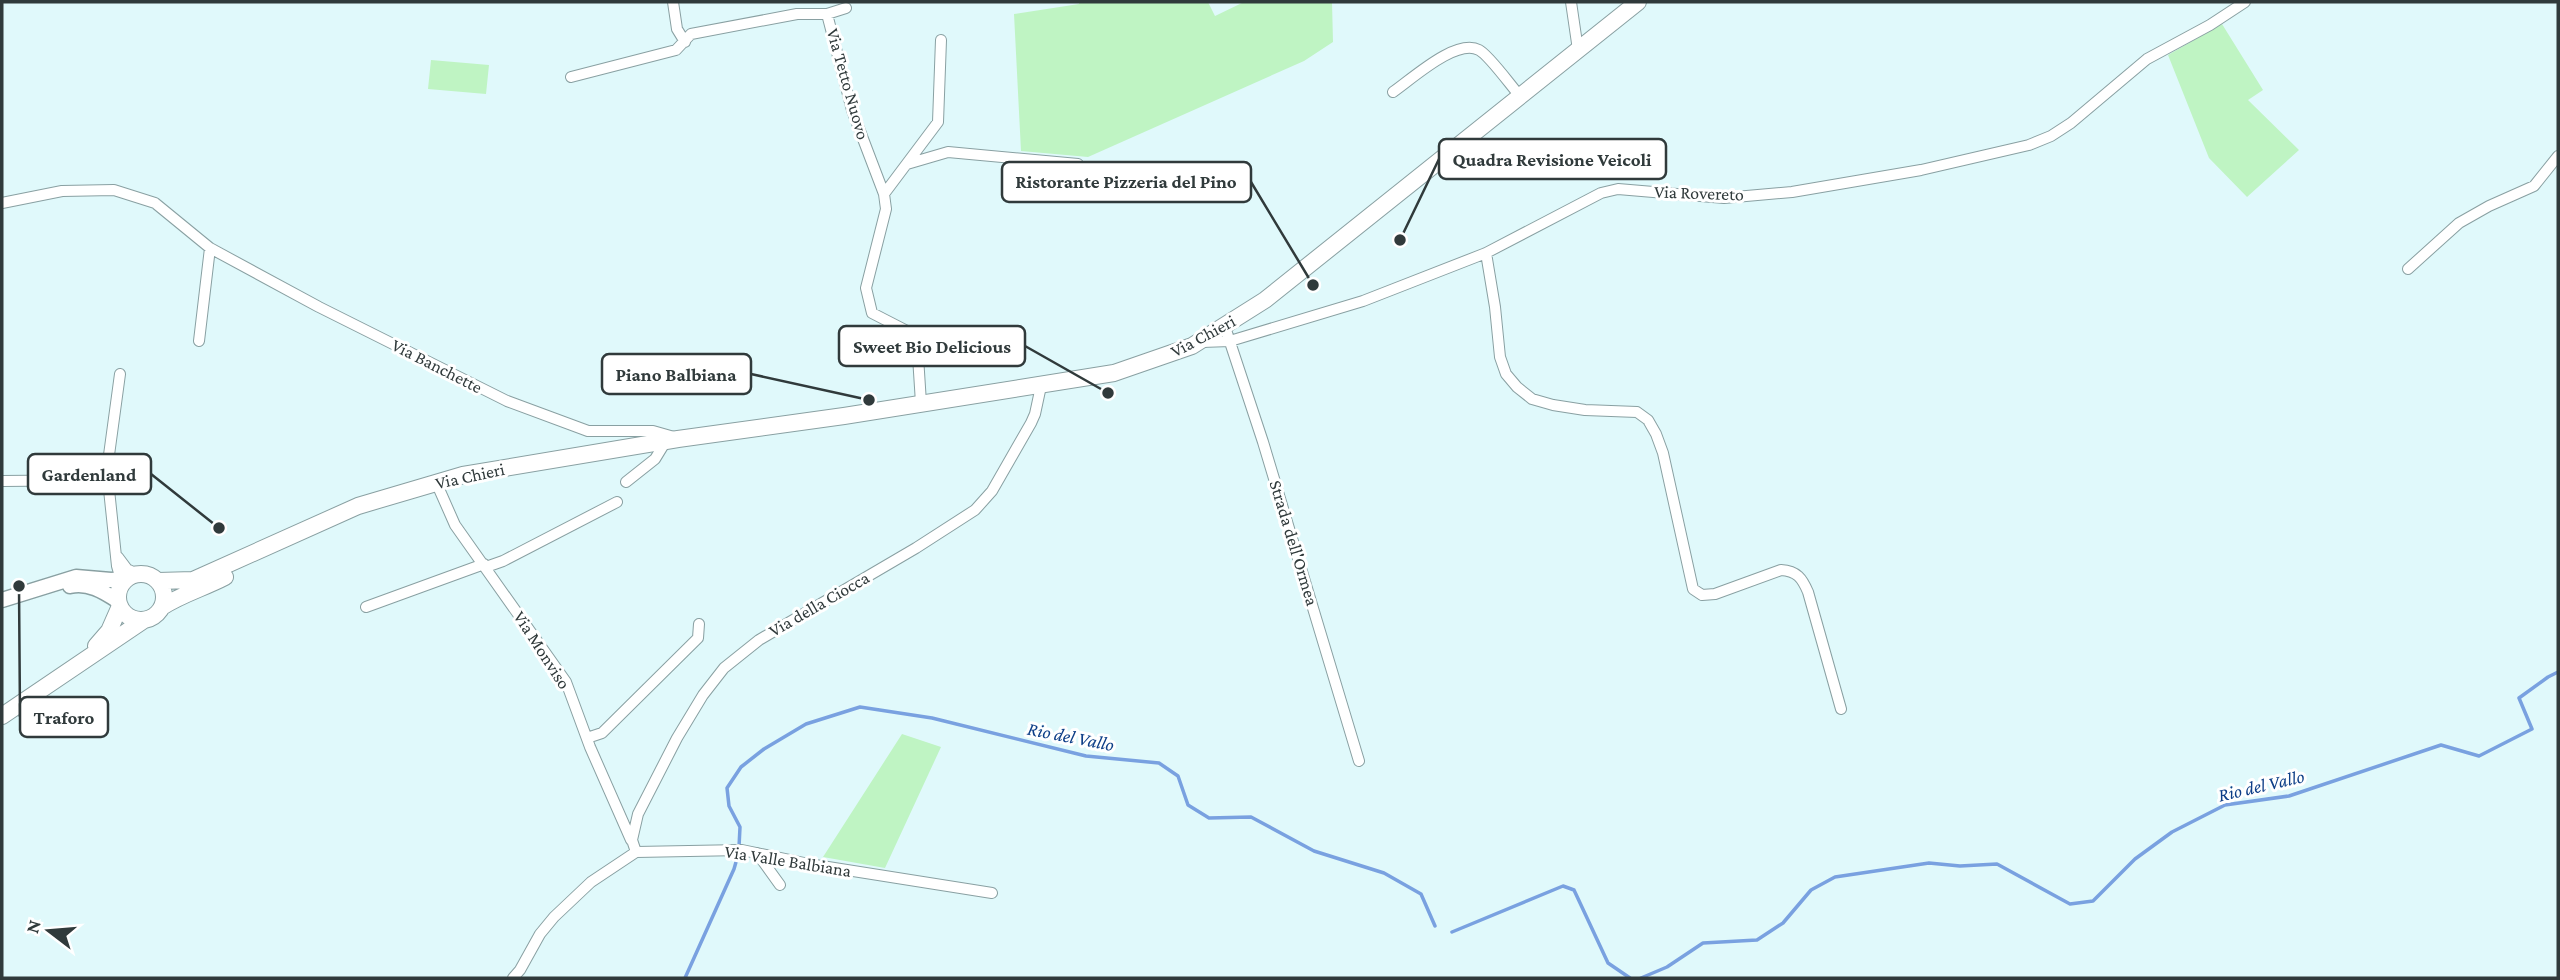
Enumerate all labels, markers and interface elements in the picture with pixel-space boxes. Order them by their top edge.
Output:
street label: Via Tetto Nuovo [823,26,873,142]
callout: Quadra Revisione Veicoli [1439,139,1666,179]
text: Quadra Revisione Veicoli [1452,149,1652,170]
callout: Ristorante Pizzeria del Pino [1002,162,1251,202]
text: Ristorante Pizzeria del Pino [1015,171,1237,192]
street label: Via Rovereto [1654,181,1744,205]
street label: Via Chieri [1167,311,1239,361]
callout: Sweet Bio Delicious [839,326,1025,366]
street label: Via Banchette [388,335,486,397]
text: Sweet Bio Delicious [853,336,1011,357]
callout: Piano Balbiana [602,354,751,394]
text: Piano Balbiana [616,364,737,385]
callout: Gardenland [28,454,151,494]
street label: Via Chieri [433,459,507,493]
text: Gardenland [42,464,137,485]
street label: Strada dell'Ormea [1265,478,1323,608]
street label: Via della Ciocca [765,567,873,641]
street label: Via Monviso [509,607,575,693]
callout: Traforo [20,697,108,737]
text: Traforo [34,707,94,728]
water label: Rio del Vallo [1026,718,1116,755]
water label: Rio del Vallo [2216,765,2306,806]
street label: Via Valle Balbiana [723,841,853,881]
north arrow [14,896,84,966]
text: N [21,917,45,936]

